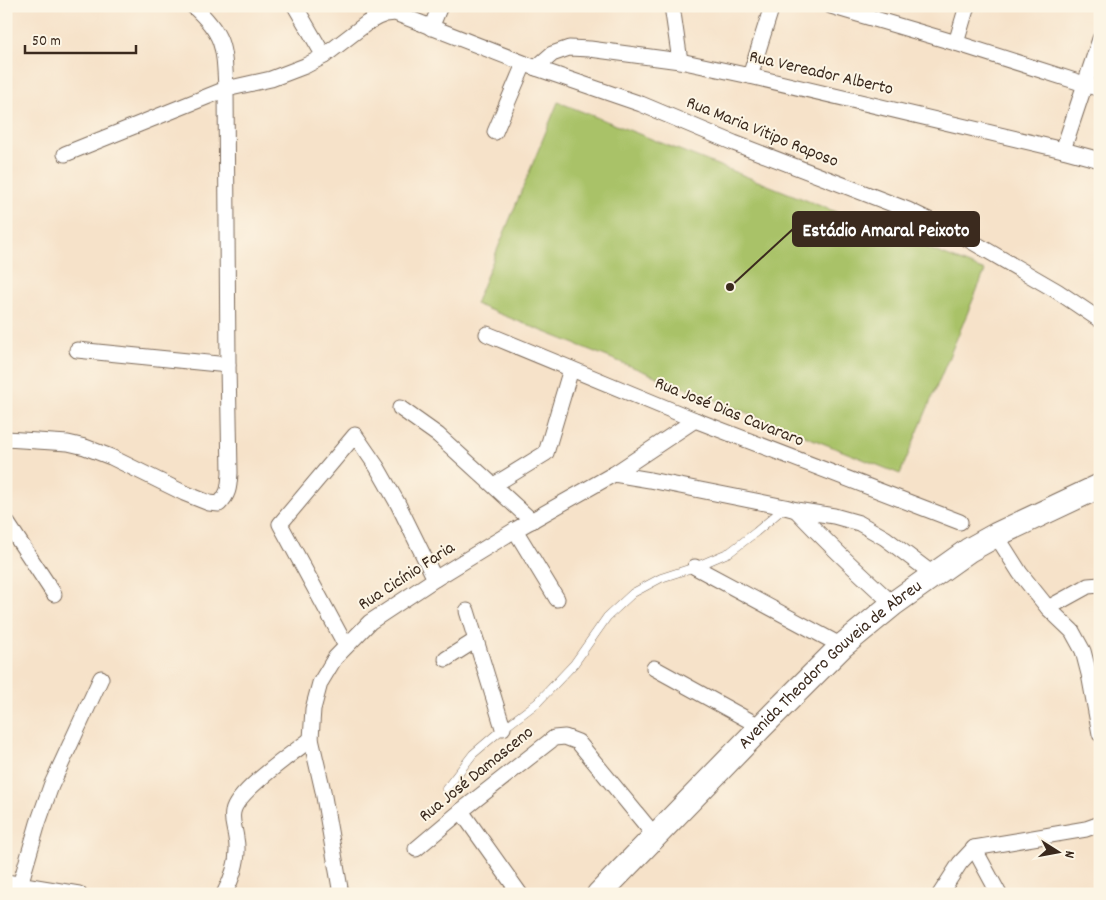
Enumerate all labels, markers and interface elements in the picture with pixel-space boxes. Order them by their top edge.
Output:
scale bar [25,22,136,54]
text: 50 m [32,31,61,53]
street label: Rua Vereador Alberto [747,45,895,103]
street label: Rua Maria Vitipo Raposo [682,91,842,175]
callout: Estádio Amaral Peixoto [793,212,979,246]
text: Estádio Amaral Peixoto [803,219,970,246]
street label: Rua José Dias Cavararo [651,372,807,454]
street label: Rua Cicínio Faria [354,536,461,618]
street label: Avenida Theodoro Gouveia de Abreu [733,574,927,755]
street label: Rua José Damasceno [414,721,540,829]
north arrow [1034,828,1084,878]
text: N [1058,849,1079,859]

